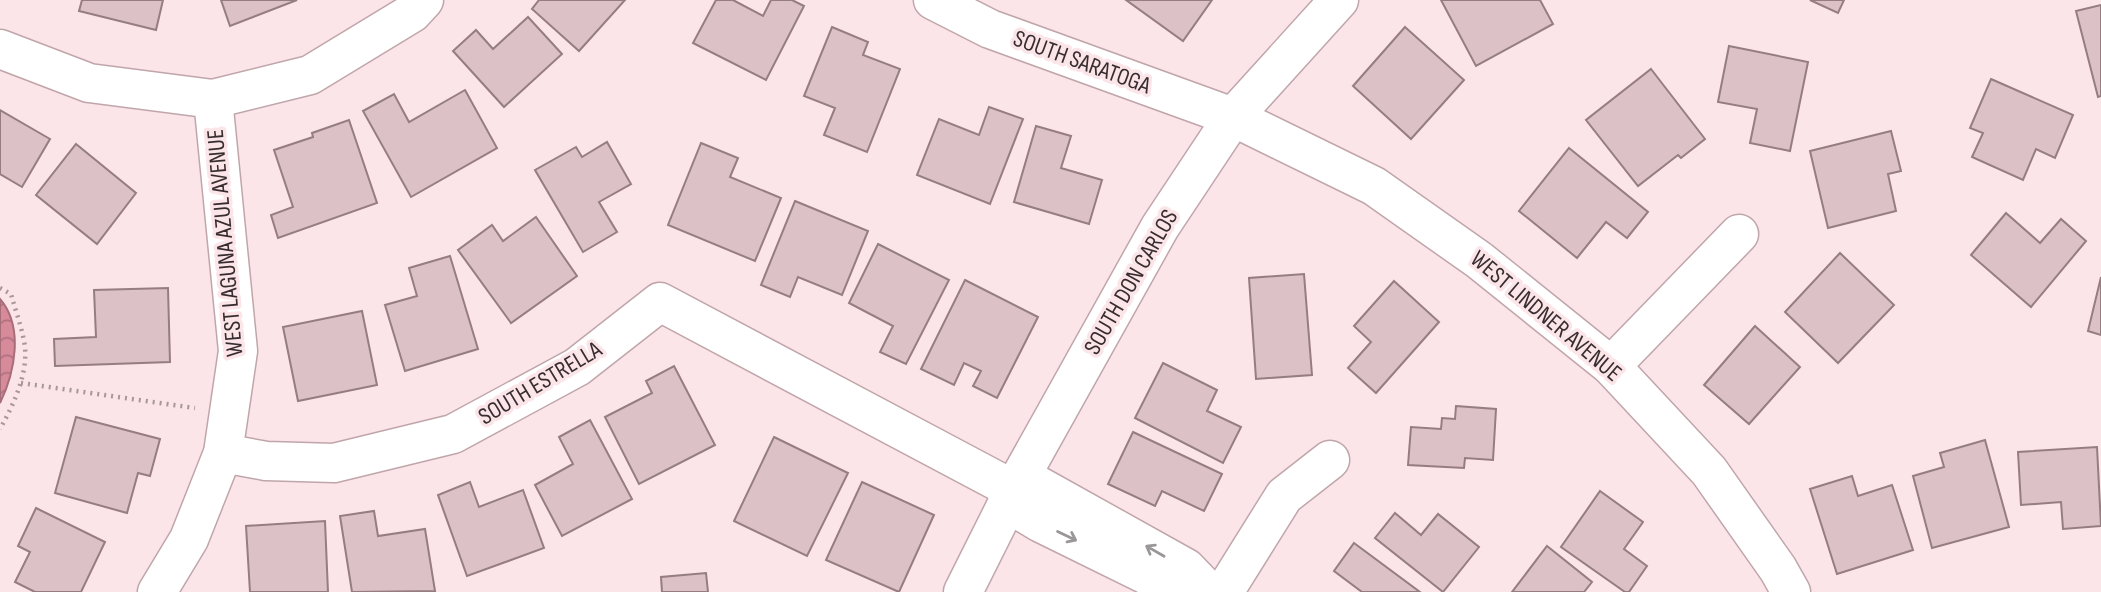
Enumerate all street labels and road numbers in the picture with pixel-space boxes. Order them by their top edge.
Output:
street label: SOUTH SARATOGA [1009,24,1155,100]
street label: WEST LAGUNA AZUL AVENUE [201,128,249,358]
street label: SOUTH DON CARLOS [1078,204,1184,360]
street label: WEST LINDNER AVENUE [1465,244,1627,388]
street label: SOUTH ESTRELLA [473,334,608,431]

